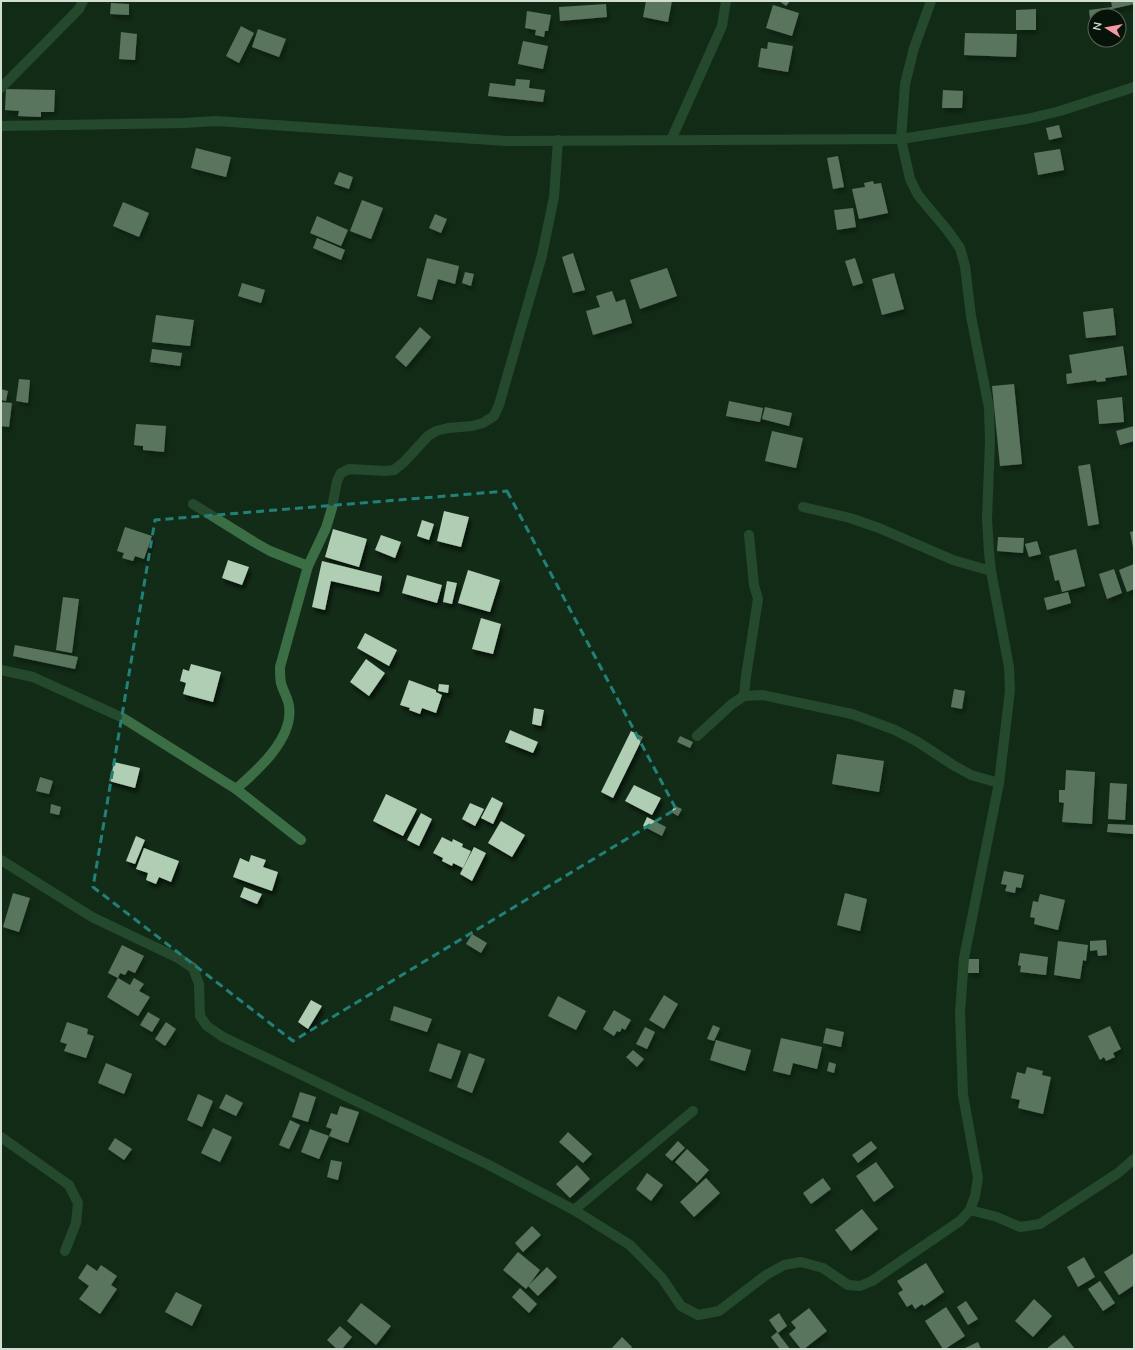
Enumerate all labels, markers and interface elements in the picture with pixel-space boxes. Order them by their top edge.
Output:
north arrow [1087,8,1127,48]
text: N [1090,21,1106,32]

